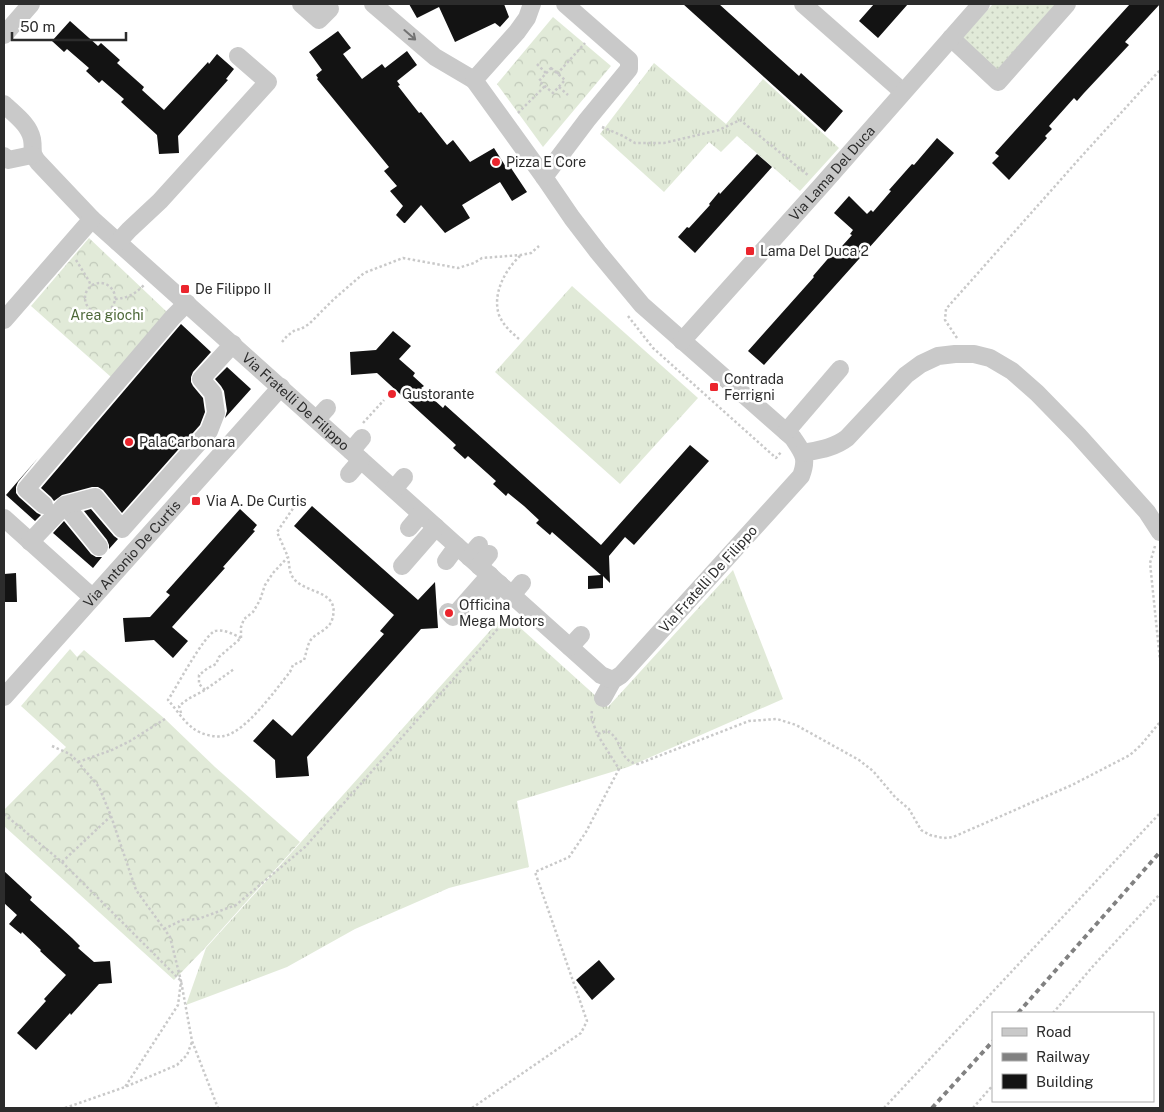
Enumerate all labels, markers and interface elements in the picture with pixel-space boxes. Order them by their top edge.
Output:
scale bar [12,10,126,42]
text: 50 m [20,18,55,35]
one-way arrow [404,29,417,41]
street label: Via Lama Del Duca [786,123,878,224]
place label: Pizza E Core [506,154,586,170]
marker: Pizza E Core [490,156,502,168]
place label: Lama Del Duca 2 [760,243,869,259]
marker: Lama Del Duca 2 [744,245,756,257]
place label: De Filippo II [195,281,271,297]
marker: De Filippo II [179,283,191,295]
park label: Area giochi [70,307,144,323]
street label: Via Fratelli De Filippo [239,349,353,454]
place label: Contrada Ferrigni [724,371,784,403]
marker: Contrada Ferrigni [708,381,720,393]
place label: Gustorante [402,386,474,402]
marker: Gustorante [386,388,398,400]
place label: PalaCarbonara [139,434,235,450]
marker: PalaCarbonara [123,436,135,448]
place label: Via A. De Curtis [206,493,307,509]
marker: Via A. De Curtis [190,495,202,507]
street label: Via Antonio De Curtis [80,497,184,611]
street label: Via Fratelli De Filippo [656,522,760,636]
place label: Officina Mega Motors [459,597,544,629]
marker: Officina Mega Motors [443,607,455,619]
legend [992,1012,1154,1102]
text: Road [1036,1023,1072,1040]
text: Railway [1036,1048,1090,1065]
text: Building [1036,1073,1094,1090]

